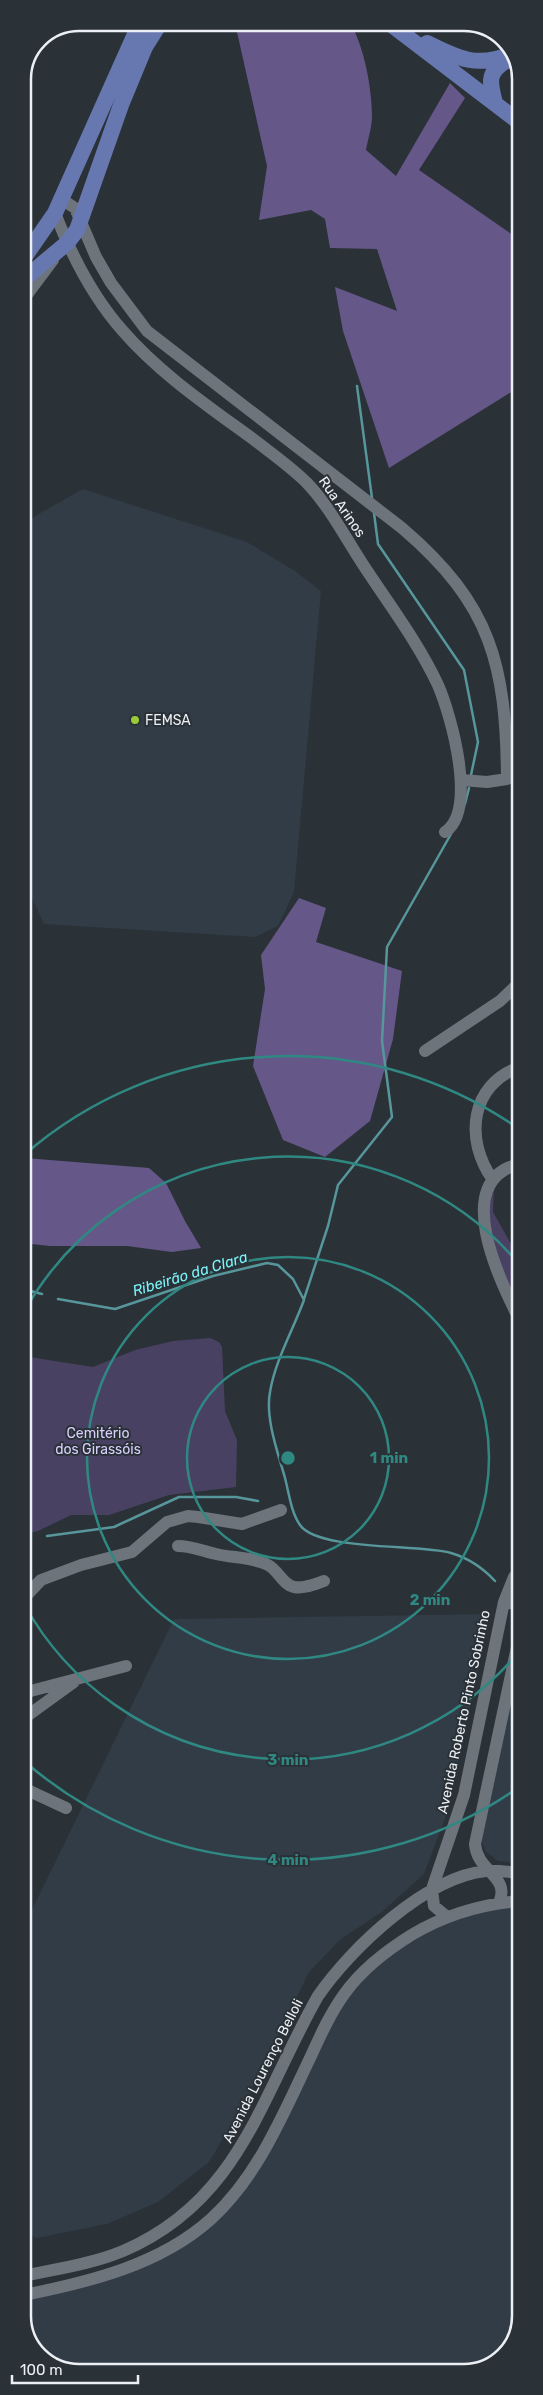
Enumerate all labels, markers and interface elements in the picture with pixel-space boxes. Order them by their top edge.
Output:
street label: Rua Arinos [315,473,369,541]
place label: FEMSA [145,712,191,729]
marker: FEMSA [129,714,141,726]
water label: Ribeirão da Clara [130,1248,250,1300]
park label: Cemitério dos Girassóis [55,1425,141,1458]
centre of rings [279,1449,297,1467]
text: 1 min [370,1449,408,1467]
text: 2 min [410,1591,450,1609]
street label: Avenida Roberto Pinto Sobrinho [434,1609,494,1815]
text: 3 min [268,1751,308,1769]
text: 4 min [267,1851,309,1869]
street label: Avenida Lourenço Belloli [219,1996,307,2146]
scale bar [12,2352,139,2384]
text: 100 m [20,2361,62,2379]

